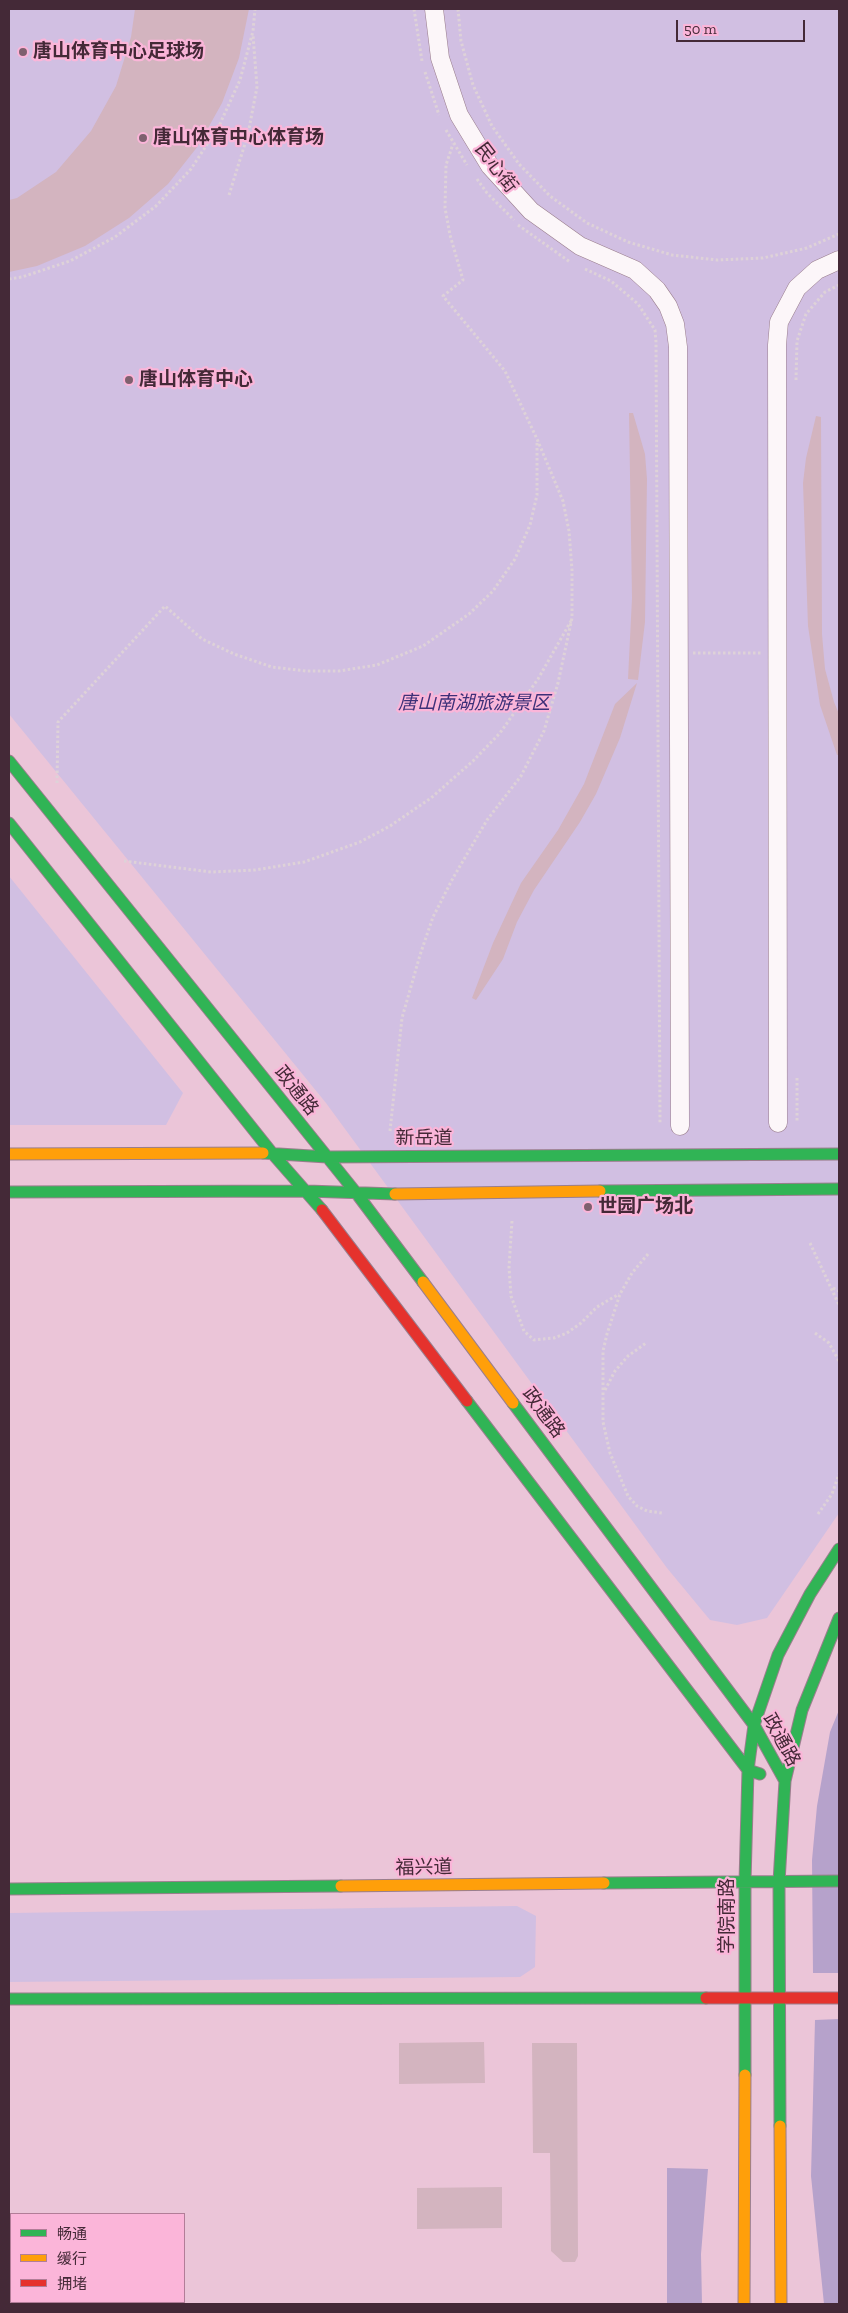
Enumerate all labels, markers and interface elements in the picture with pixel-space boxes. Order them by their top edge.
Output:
scale bar [678,10,807,42]
text: 50 m [684,20,717,38]
place label: 唐山体育中心足球场 [33,41,204,63]
marker: 唐山体育中心足球场 [17,46,29,58]
place label: 唐山体育中心体育场 [153,127,324,149]
marker: 唐山体育中心体育场 [137,132,149,144]
street label: 民心街 [470,138,522,198]
place label: 唐山体育中心 [139,369,253,391]
marker: 唐山体育中心 [123,374,135,386]
park label: 唐山南湖旅游景区 [398,693,550,715]
street label: 政通路 [269,1062,323,1120]
street label: 新岳道 [396,1128,452,1150]
place label: 世园广场北 [598,1196,693,1218]
marker: 世园广场北 [582,1201,594,1213]
street label: 政通路 [517,1383,569,1443]
street label: 政通路 [757,1710,805,1770]
street label: 福兴道 [395,1856,453,1880]
street label: 学院南路 [717,1878,739,1954]
legend [10,2213,185,2303]
text: 畅通 [57,2225,87,2243]
text: 缓行 [57,2250,87,2268]
text: 拥堵 [57,2275,87,2293]

